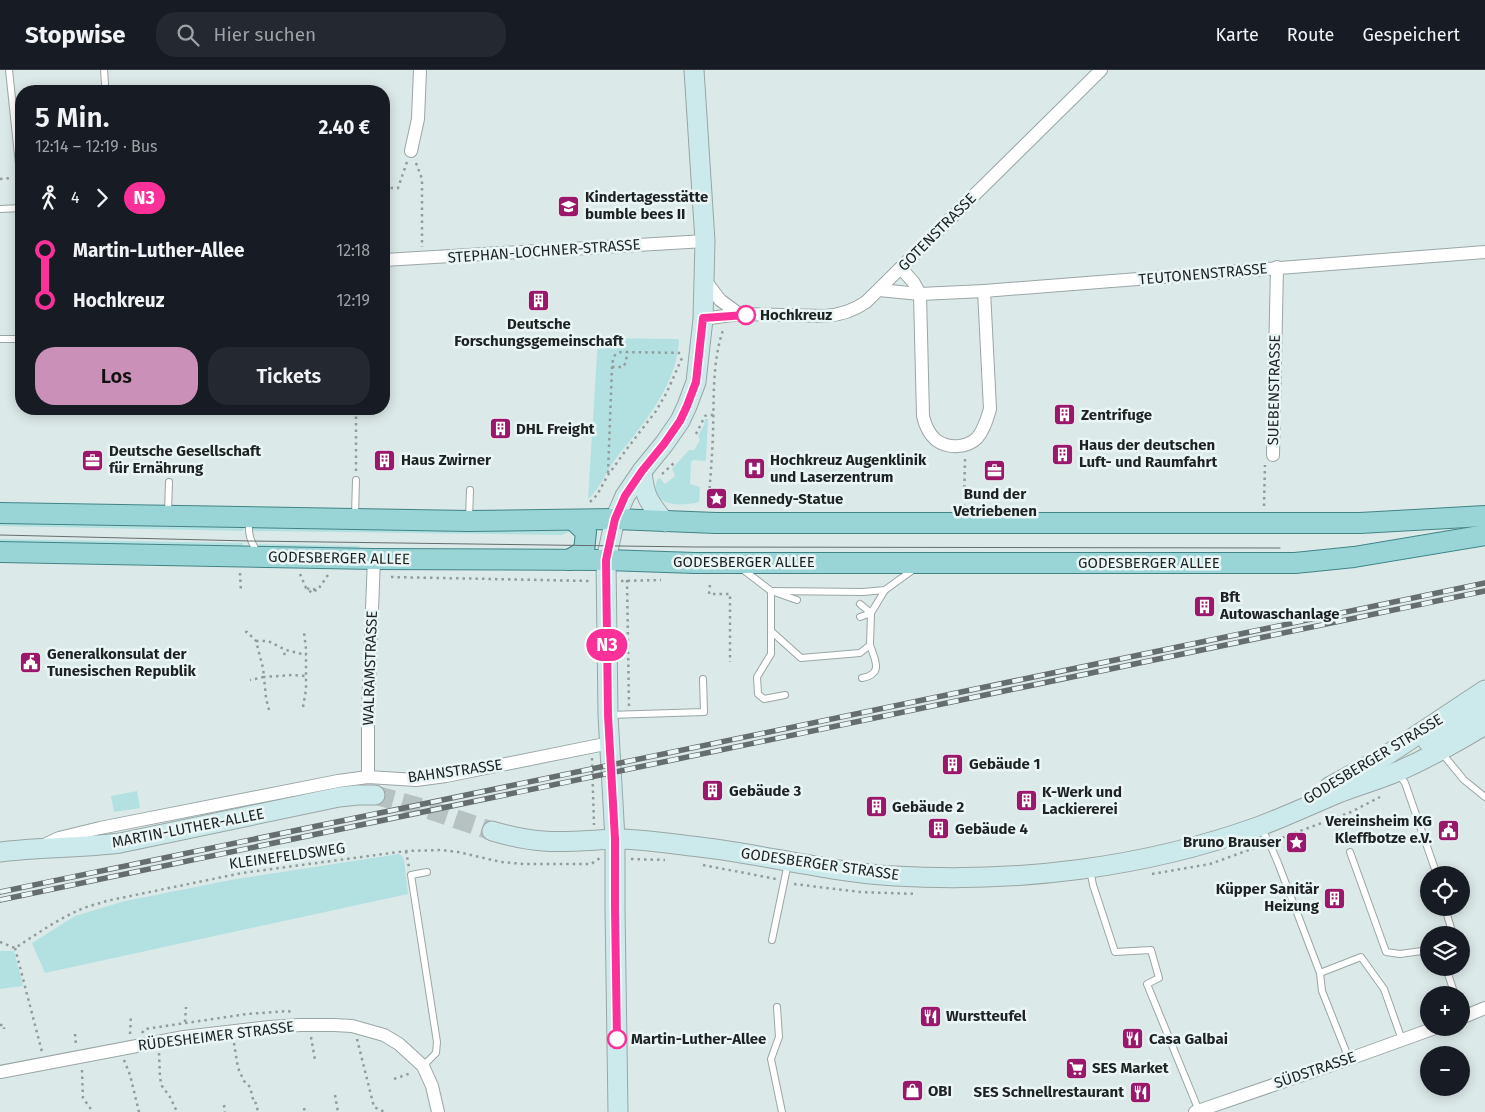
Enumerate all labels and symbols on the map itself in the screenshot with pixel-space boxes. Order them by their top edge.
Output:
place label: Kindertagesstätte bumble bees II [585,188,708,223]
street label: GOTENSTRASSE [894,189,980,275]
school or university icon: Kindertagesstätte bumble bees II [557,194,581,218]
street label: STEPHAN-LOCHNER-STRASSE [447,235,641,267]
street label: TEUTONENSTRASSE [1138,259,1268,289]
building icon: Deutsche Forschungsgemeinschaft [527,289,551,313]
marker: Hochkreuz [736,305,756,325]
place label: Hochkreuz [760,306,832,324]
place label: Deutsche Forschungsgemeinschaft [454,315,624,350]
street label: SUEBENSTRASSE [1264,334,1284,446]
building icon: Zentrifuge [1053,403,1077,427]
place label: Zentrifuge [1081,406,1152,424]
building icon: DHL Freight [488,417,512,441]
place label: DHL Freight [516,420,595,438]
place label: Haus der deutschen Luft- und Raumfahrt [1079,436,1217,471]
place label: Deutsche Gesellschaft für Ernährung [109,442,261,477]
building icon: Haus der deutschen Luft- und Raumfahrt [1051,442,1075,466]
office icon: Deutsche Gesellschaft für Ernährung [81,448,105,472]
building icon: Haus Zwirner [373,448,397,472]
place label: Haus Zwirner [401,451,492,469]
place label: Hochkreuz Augenklinik und Laserzentrum [770,451,927,486]
hospital icon: Hochkreuz Augenklinik und Laserzentrum [742,457,766,481]
office icon: Bund der Vetriebenen [983,459,1007,483]
place label: Bund der Vetriebenen [952,485,1037,520]
place icon: Kennedy-Statue [705,487,729,511]
place label: Kennedy-Statue [733,490,843,508]
street label: GODESBERGER ALLEE [268,548,410,568]
street label: GODESBERGER ALLEE [673,553,815,571]
street label: GODESBERGER ALLEE [1078,554,1220,572]
place label: Bft Autowaschanlage [1219,588,1339,623]
building icon: Bft Autowaschanlage [1192,594,1216,618]
street label: WALRAMSTRASSE [359,610,381,726]
line badge: N3 [584,629,630,661]
place label: Generalkonsulat der Tunesischen Republik [47,645,197,680]
public building icon: Generalkonsulat der Tunesischen Republik [19,651,43,675]
street label: GODESBERGER STRASSE [1300,710,1446,808]
building icon: Gebäude 1 [941,752,965,776]
street label: BAHNSTRASSE [406,755,504,787]
place label: Gebäude 1 [969,755,1040,773]
building icon: Gebäude 3 [701,779,725,803]
place label: Gebäude 3 [729,782,801,800]
place label: K-Werk und Lackiererei [1042,783,1122,818]
building icon: K-Werk und Lackiererei [1014,789,1038,813]
building icon: Gebäude 2 [864,795,888,819]
place label: Gebäude 2 [892,798,964,816]
street label: MARTIN-LUTHER-ALLEE [110,804,266,852]
place label: Vereinsheim KG Kleffbotze e.V. [1324,812,1432,847]
building icon: Gebäude 4 [927,817,951,841]
public building icon: Vereinsheim KG Kleffbotze e.V. [1436,818,1460,842]
place label: Gebäude 4 [955,820,1028,838]
place icon: Bruno Brauser [1285,830,1309,854]
place label: Bruno Brauser [1183,833,1282,851]
street label: KLEINEFELDSWEG [228,839,346,873]
street label: GODESBERGER STRASSE [740,844,900,884]
place label: Küpper Sanitär Heizung [1216,880,1320,915]
building icon: Küpper Sanitär Heizung [1323,886,1347,910]
restaurant icon: Wurstteufel [918,1004,942,1028]
place label: Wurstteufel [946,1007,1027,1025]
street label: RÜDESHEIMER STRASSE [137,1017,295,1055]
restaurant icon: Casa Galbai [1121,1027,1145,1051]
marker: Martin-Luther-Allee [607,1029,627,1049]
place label: Martin-Luther-Allee [631,1030,766,1048]
place label: Casa Galbai [1149,1030,1228,1048]
street label: SÜDSTRASSE [1272,1048,1358,1092]
supermarket icon: SES Market [1064,1056,1088,1080]
place label: SES Market [1092,1059,1169,1077]
shop icon: OBI [900,1079,924,1103]
restaurant icon: SES Schnellrestaurant [1128,1080,1152,1104]
place label: OBI [928,1082,952,1100]
place label: SES Schnellrestaurant [974,1083,1124,1101]

